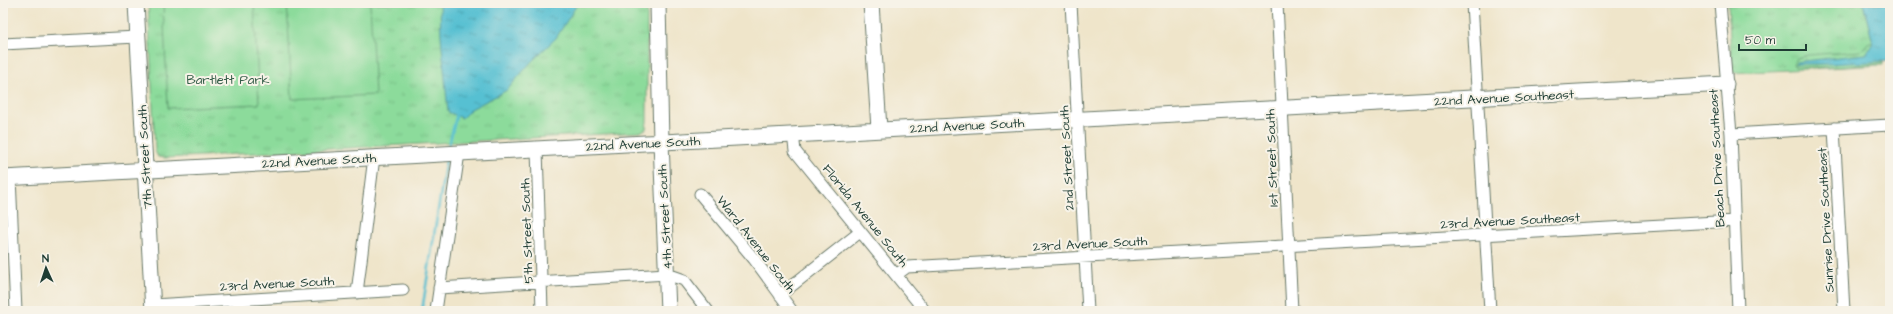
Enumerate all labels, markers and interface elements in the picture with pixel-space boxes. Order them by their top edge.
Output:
scale bar [1739,26,1806,52]
text: 50 m [1745,32,1776,49]
park label: Bartlett Park [186,71,270,89]
street label: 22nd Avenue Southeast [1434,85,1575,111]
street label: Beach Drive Southeast [1704,87,1730,228]
street label: 7th Street South [133,104,157,209]
street label: 2nd Street South [1055,104,1079,211]
street label: 1st Street South [1261,108,1283,207]
street label: 22nd Avenue South [909,114,1025,138]
street label: 22nd Avenue South [585,132,701,156]
street label: Sunrise Drive Southeast [1813,146,1839,293]
street label: 22nd Avenue South [261,149,377,173]
street label: Florida Avenue South [818,160,913,271]
street label: 4th Street South [653,163,677,270]
street label: 5th Street South [516,177,538,284]
street label: Ward Avenue South [712,192,800,298]
street label: 23rd Avenue Southeast [1440,208,1581,234]
street label: 23rd Avenue South [1032,232,1148,256]
north arrow [26,248,66,288]
text: N [42,251,49,266]
street label: 23rd Avenue South [219,272,335,296]

